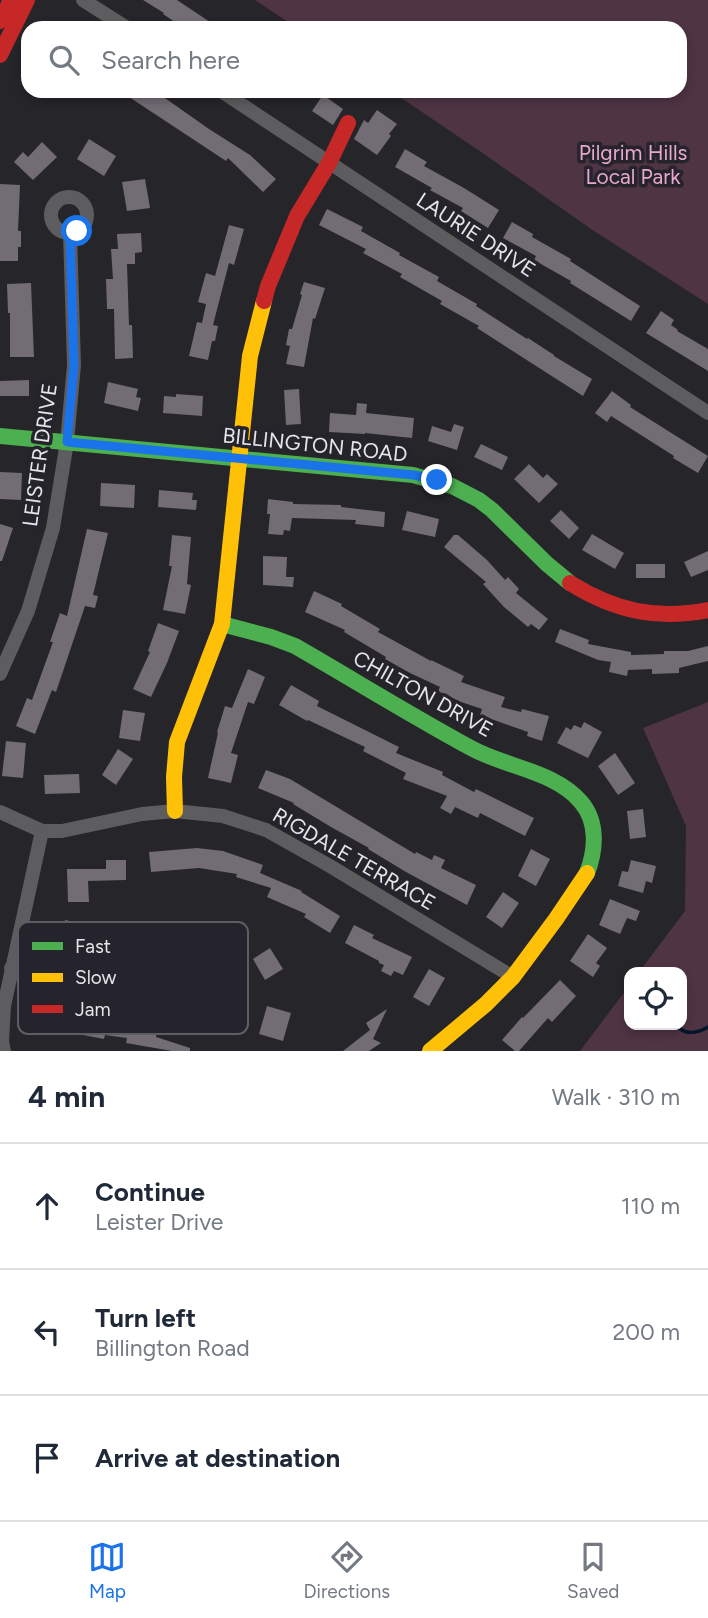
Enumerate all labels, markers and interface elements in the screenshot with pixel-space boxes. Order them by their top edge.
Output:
search box [21,21,687,98]
icon: search [45,41,83,79]
text: Search here [101,44,240,76]
park label: Pilgrim Hills Local Park [579,140,687,189]
street label: LAURIE DRIVE [412,187,540,282]
route start [61,215,92,246]
street label: LEISTER DRIVE [17,382,62,528]
street label: BILLINGTON ROAD [221,422,409,467]
route end [421,464,452,495]
street label: CHILTON DRIVE [349,645,497,742]
street label: RIGDALE TERRACE [268,802,440,915]
legend [18,922,248,1034]
text: Fast [75,935,111,958]
text: Slow [75,966,117,989]
map controls [624,967,687,1030]
button: locate [624,967,687,1030]
text: Jam [75,998,111,1021]
text: 4 min [28,1078,105,1115]
text: Walk · 310 m [552,1083,680,1111]
text: Continue [95,1176,205,1208]
icon: ahead [28,1187,66,1225]
text: 110 m [621,1192,680,1220]
text: Leister Drive [95,1208,223,1236]
text: Turn left [95,1302,196,1334]
icon: left [28,1313,66,1351]
text: 200 m [612,1318,680,1346]
text: Billington Road [95,1334,250,1362]
icon: arrive [28,1439,66,1477]
text: Arrive at destination [95,1442,340,1474]
tab: Map [88,1538,126,1603]
tab: Directions [303,1538,390,1603]
tab: Saved [567,1538,619,1603]

